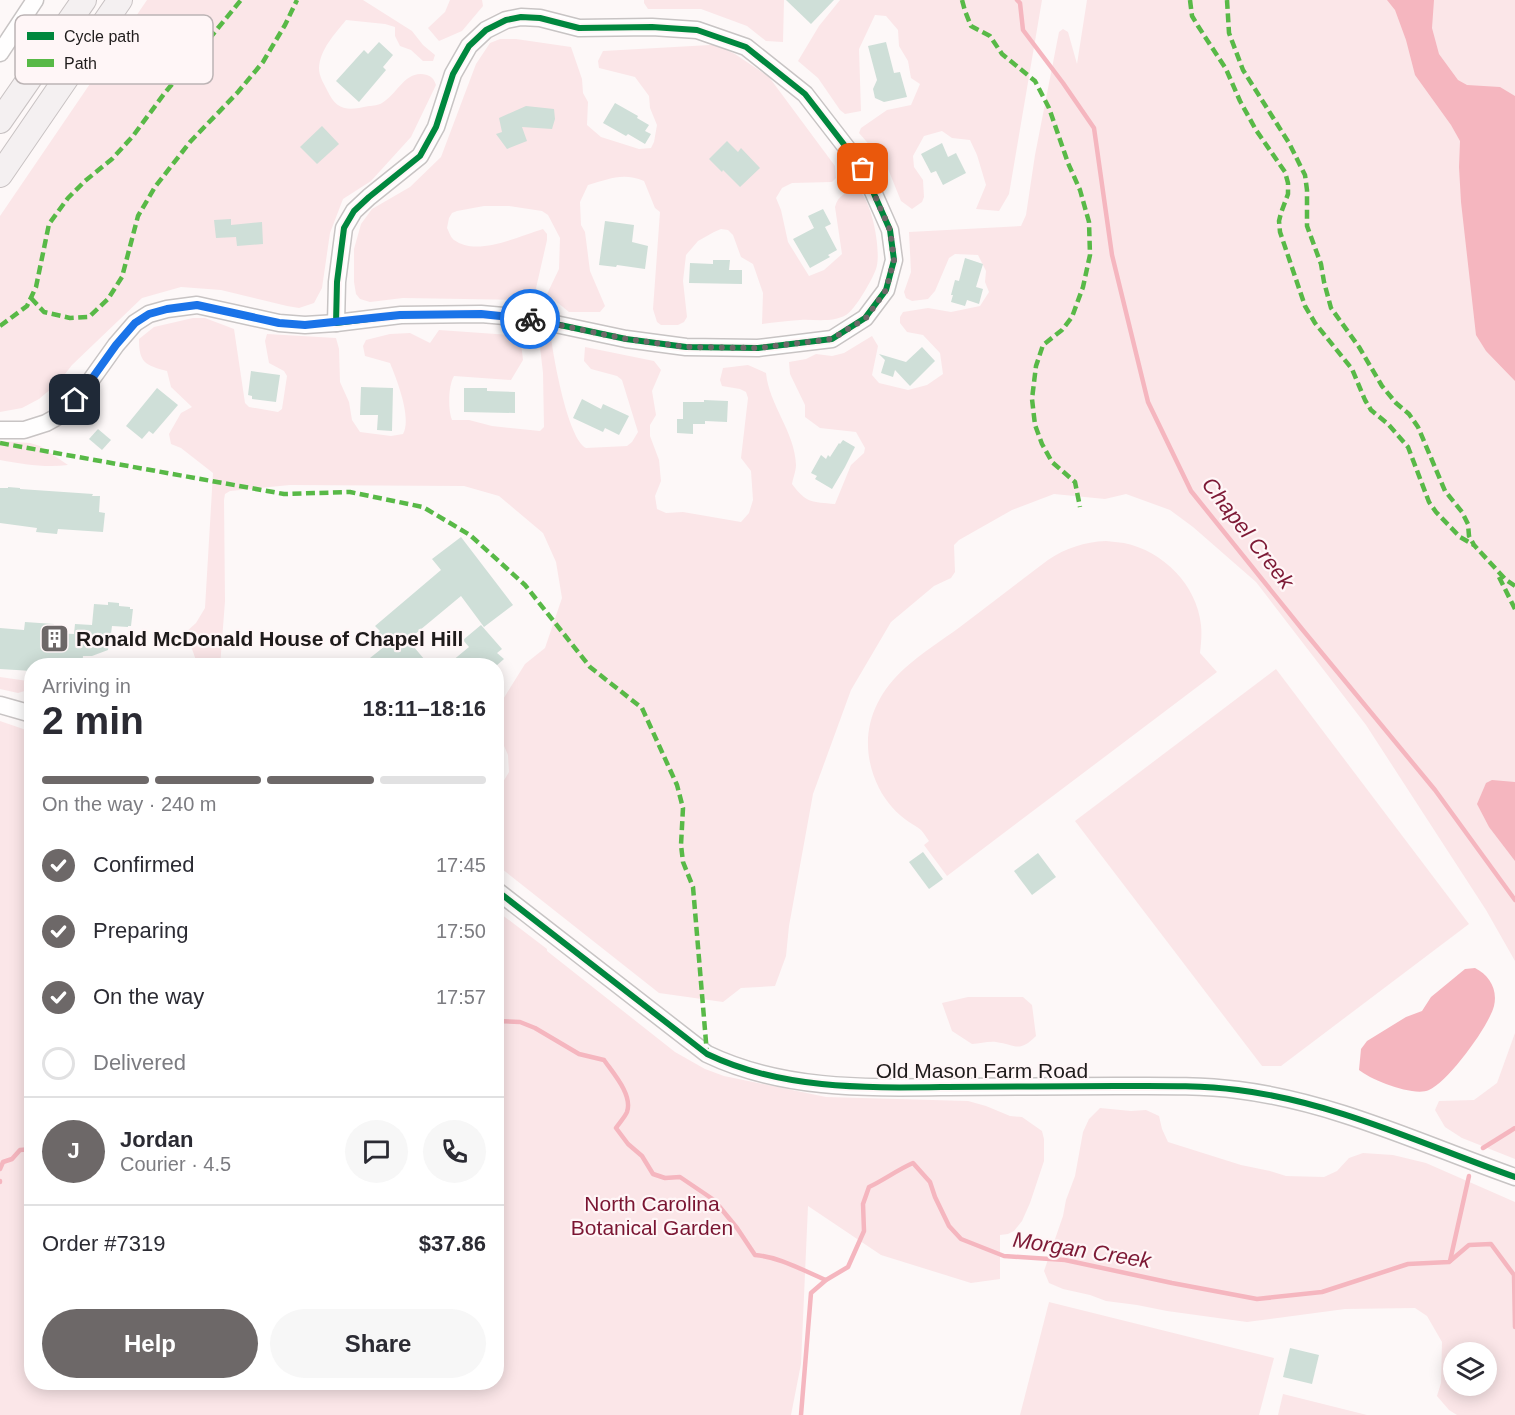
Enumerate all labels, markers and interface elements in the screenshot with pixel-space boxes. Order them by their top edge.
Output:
legend [15,15,213,84]
text: Cycle path [64,28,140,45]
text: Path [64,55,97,72]
pin [837,143,888,194]
icon: bag [846,152,879,185]
courier [500,289,560,349]
icon: bike [514,303,547,336]
pin [49,374,100,425]
icon: home [58,383,91,416]
water label: Chapel Creek [1197,472,1300,594]
building icon: Ronald McDonald House of Chapel Hill [39,622,71,654]
place label: Ronald McDonald House of Chapel Hill [76,627,463,650]
text: Arriving in [42,675,131,697]
text: 18:11–18:16 [362,696,486,721]
text: 2 min [42,699,144,742]
text: On the way · 240 m [42,793,217,815]
icon: check [42,849,75,882]
text: Confirmed [93,852,194,877]
text: 17:45 [436,854,486,876]
icon: check [42,915,75,948]
text: Preparing [93,918,188,943]
text: 17:50 [436,920,486,942]
icon: check [42,981,75,1014]
text: On the way [93,984,204,1009]
text: 17:57 [436,986,486,1008]
text: Delivered [93,1050,186,1075]
street label: Old Mason Farm Road [876,1059,1088,1082]
button: chat [345,1120,408,1183]
button: phone [423,1120,486,1183]
text: Jordan [120,1127,193,1152]
text: J [67,1138,80,1163]
text: Courier · 4.5 [120,1153,231,1175]
park label: North Carolina Botanical Garden [571,1192,733,1239]
water label: Morgan Creek [1011,1227,1154,1273]
text: Order #7319 [42,1231,166,1256]
text: $37.86 [419,1231,486,1256]
button: Help [42,1309,258,1378]
button: Share [270,1309,486,1378]
map controls [1443,1342,1497,1396]
button: layers [1443,1342,1497,1396]

